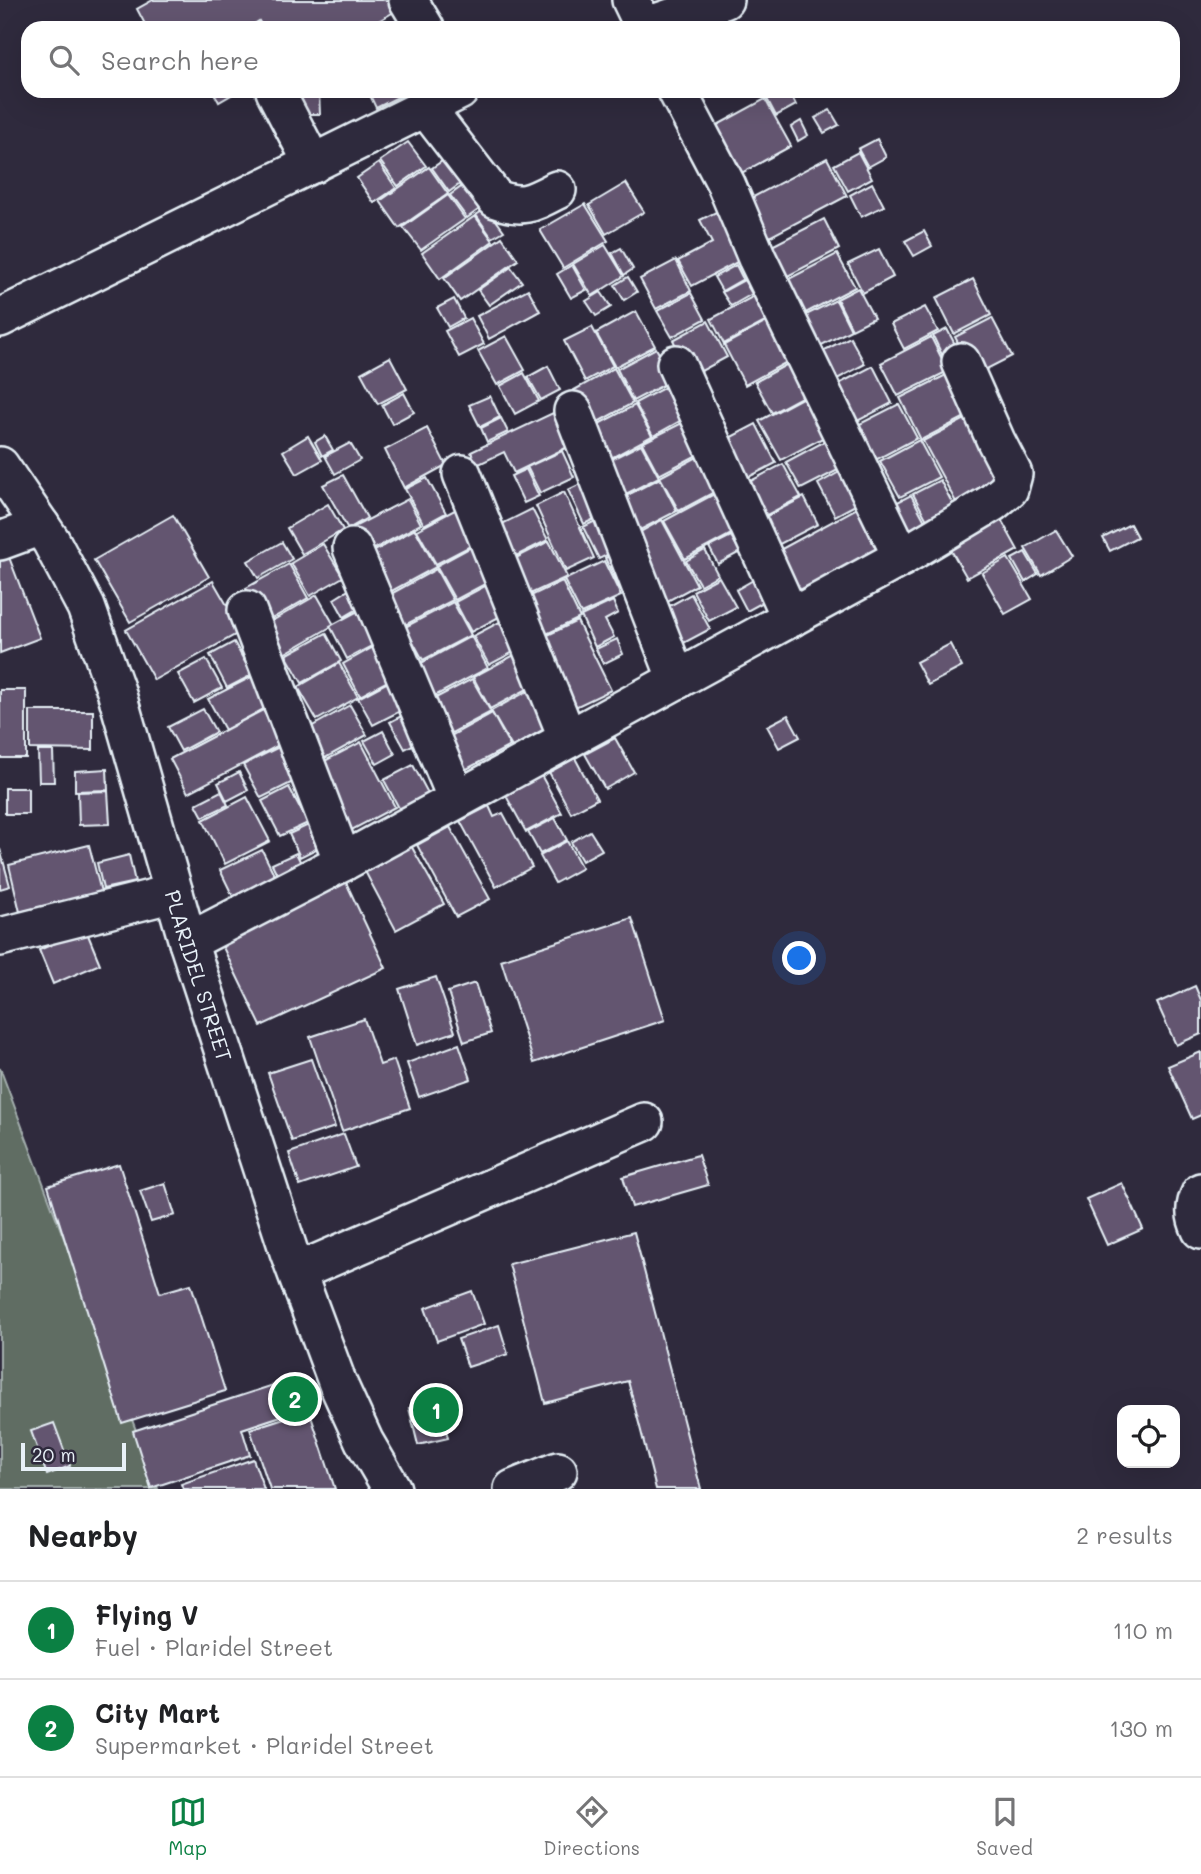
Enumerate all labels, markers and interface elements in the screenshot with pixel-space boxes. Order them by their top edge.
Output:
search box [21,21,1180,98]
icon: search [45,41,83,79]
text: Search here [101,43,259,77]
street label: PLARIDEL STREET [160,887,239,1064]
your location [782,941,816,975]
pin: 2 [272,1373,318,1425]
pin: 1 [413,1384,459,1436]
map controls [1117,1405,1180,1468]
button: locate [1117,1405,1180,1468]
scale bar [21,1440,126,1472]
text: 20 m [32,1442,76,1467]
text: Nearby [28,1515,138,1555]
text: 2 results [1076,1520,1173,1550]
text: Flying V [95,1598,199,1632]
text: 1 [46,1615,56,1645]
text: 110 m [1113,1615,1173,1645]
text: Fuel · Plaridel Street [95,1632,333,1662]
text: City Mart [95,1696,220,1730]
text: 2 [45,1713,57,1743]
text: 130 m [1109,1713,1173,1743]
text: Supermarket · Plaridel Street [95,1730,434,1760]
tab: Map [168,1793,207,1860]
tab: Directions [543,1793,640,1860]
tab: Saved [976,1793,1033,1860]

